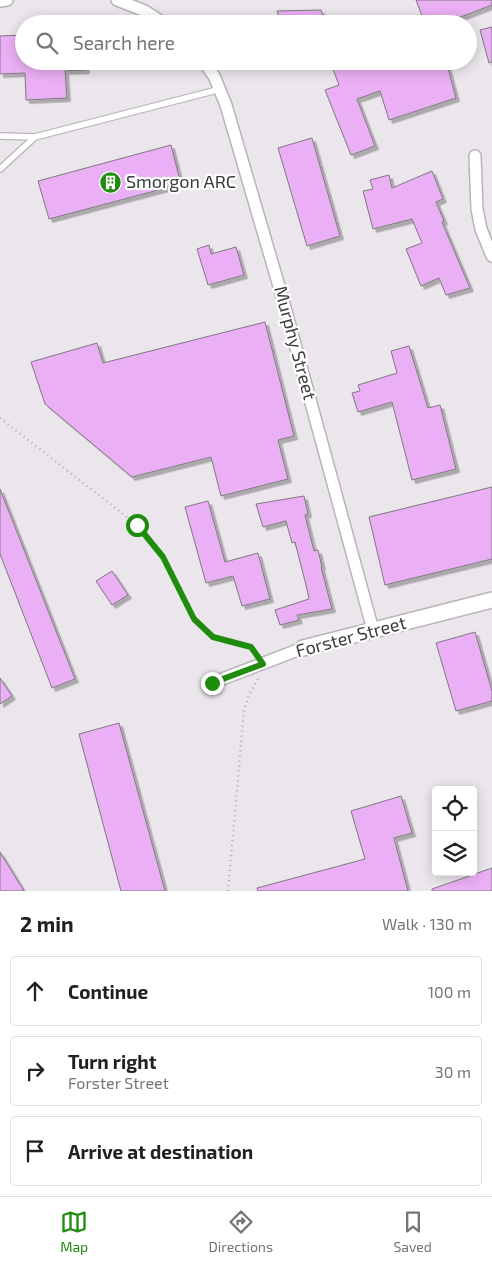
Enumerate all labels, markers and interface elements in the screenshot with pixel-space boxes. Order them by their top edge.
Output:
search box [15,15,477,70]
icon: search [33,29,61,57]
text: Search here [73,31,175,54]
building icon: Smorgon ARC [98,170,122,194]
place label: Smorgon ARC [126,170,236,192]
street label: Murphy Street [270,283,322,402]
route start [126,514,149,537]
street label: Forster Street [293,611,408,661]
route end [201,672,224,695]
map controls [432,786,477,876]
button: locate [432,786,477,831]
button: layers [432,831,477,876]
text: 2 min [20,911,74,936]
text: Walk · 130 m [382,914,472,933]
icon: ahead [21,977,49,1005]
text: Continue [68,980,148,1003]
text: 100 m [428,982,471,1001]
text: Turn right [68,1050,156,1073]
icon: right [21,1057,49,1085]
text: 30 m [435,1062,471,1081]
text: Forster Street [68,1073,169,1092]
icon: arrive [21,1137,49,1165]
text: Arrive at destination [68,1140,253,1163]
tab: Map [60,1208,88,1255]
tab: Directions [209,1208,273,1255]
tab: Saved [393,1208,432,1255]

